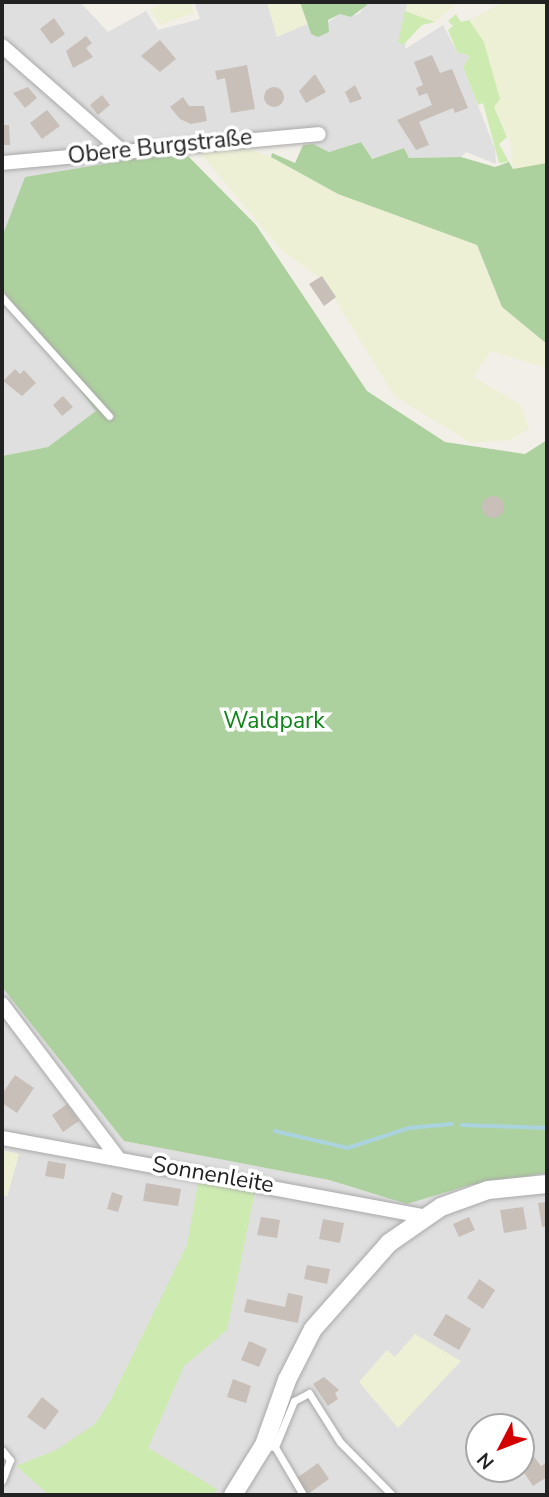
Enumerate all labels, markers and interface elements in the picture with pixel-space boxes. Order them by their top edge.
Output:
street label: Obere Burgstraße [66,124,254,170]
park label: Waldpark [223,707,325,735]
street label: Sonnenleite [150,1151,276,1199]
north arrow [465,1413,535,1483]
text: N [471,1447,500,1475]

